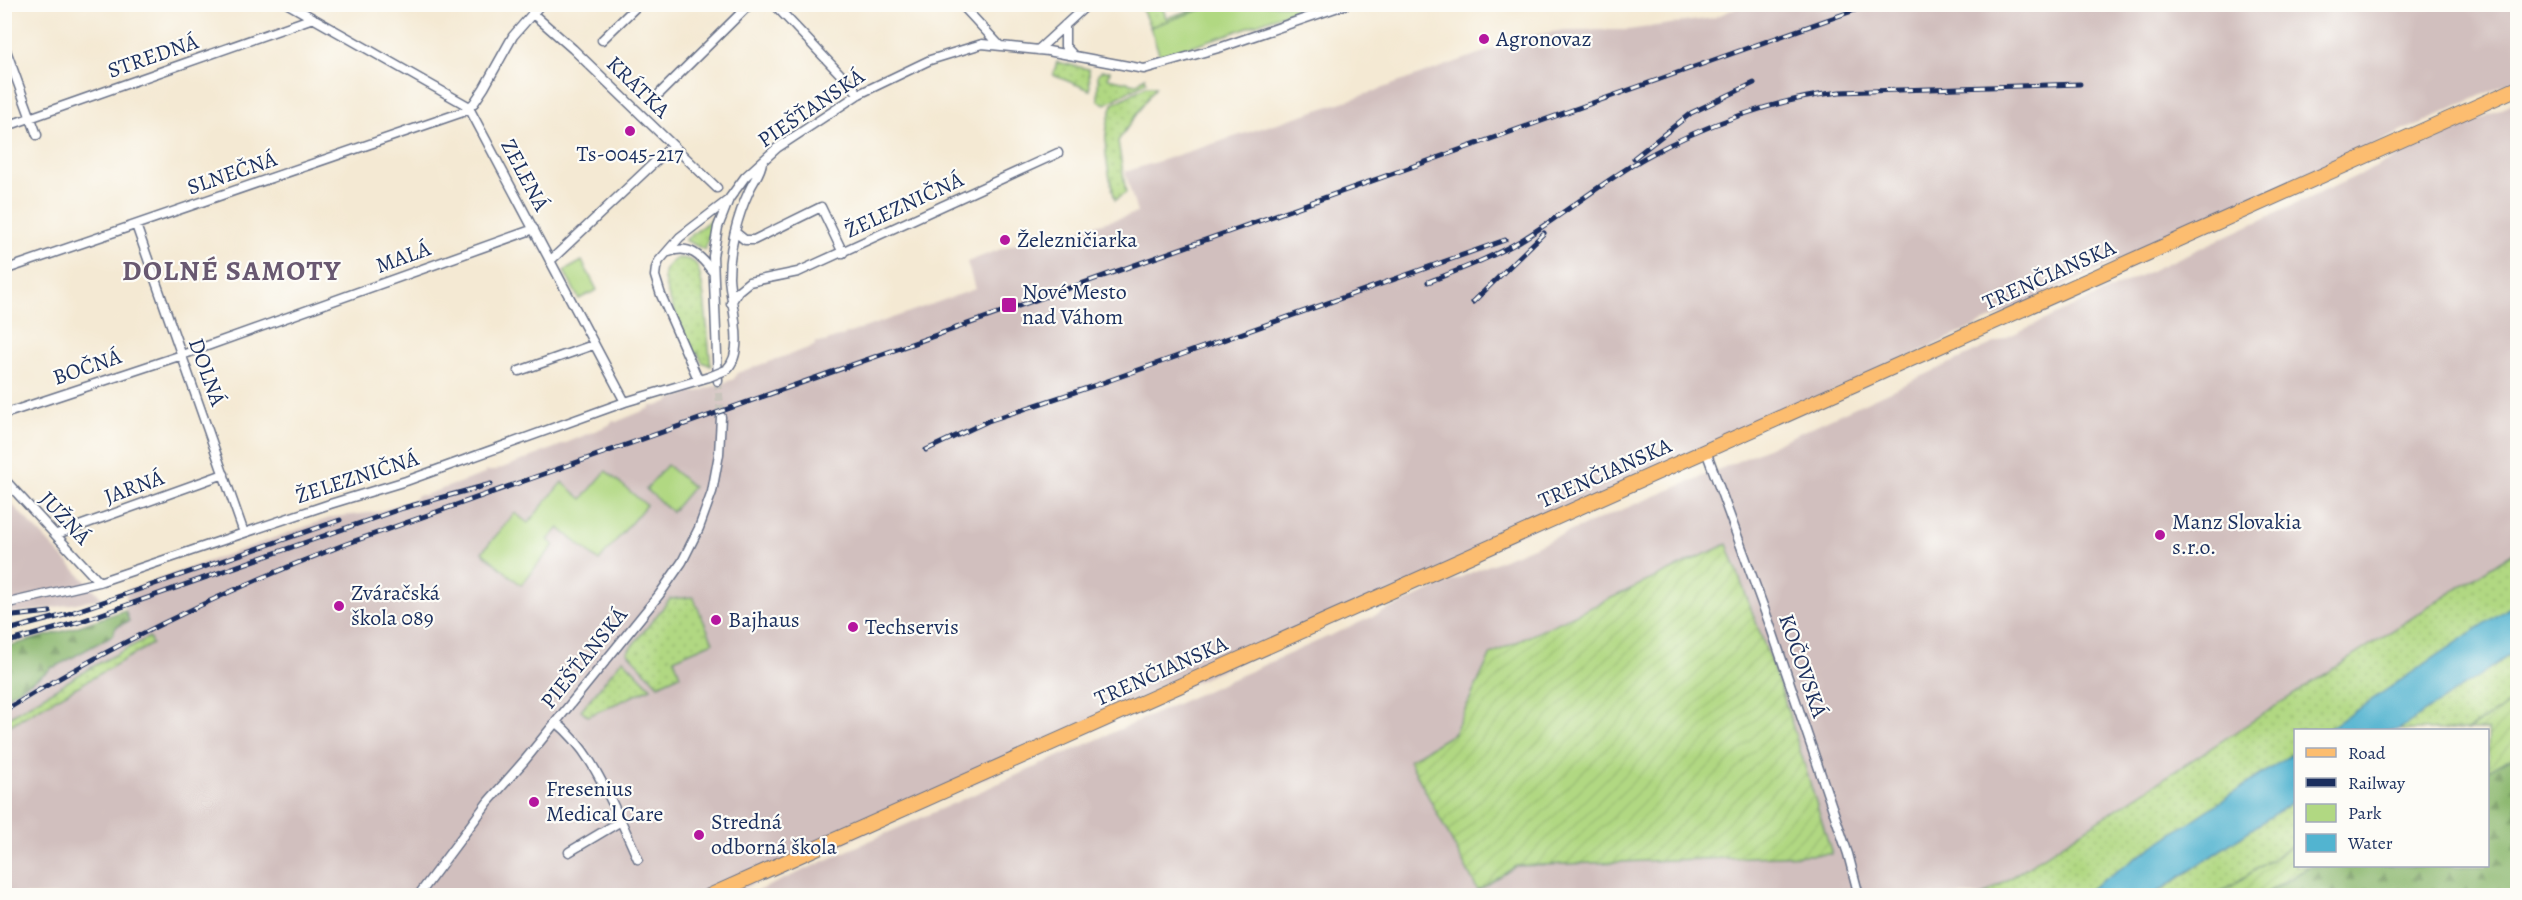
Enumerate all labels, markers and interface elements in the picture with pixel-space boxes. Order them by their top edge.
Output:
place label: Agronovaz [1495,24,1592,54]
street label: STREDNÁ [104,26,203,85]
marker: Agronovaz [1477,32,1491,46]
street label: KRÁTKA [600,49,677,126]
street label: PIEŠŤANSKÁ [752,61,871,155]
marker: Ts-0045-217 [623,124,637,138]
street label: ZELENÁ [494,134,557,217]
place label: Ts-0045-217 [577,139,684,169]
street label: SLNEČNÁ [183,143,282,202]
street label: ŽELEZNIČNÁ [840,164,969,246]
place label: Železničiarka [1017,225,1138,255]
street label: TRENČIANSKA [1978,232,2121,318]
street label: MALÁ [372,233,436,281]
marker: Železničiarka [998,233,1012,247]
district label: DOLNÉ SAMOTY [122,252,342,290]
place label: Nové Mesto nad Váhom [1022,277,1127,332]
marker: Nové Mesto nad Váhom [1000,296,1018,314]
street label: DOLNÁ [181,334,233,411]
street label: BOČNÁ [49,341,126,393]
street label: TRENČIANSKA [1534,430,1677,516]
street label: ŽELEZNIČNÁ [292,443,423,511]
street label: JARNÁ [100,462,169,512]
street label: JUŽNÁ [33,485,98,552]
place label: Manz Slovakia s.r.o. [2172,507,2302,562]
marker: Manz Slovakia s.r.o. [2153,528,2167,542]
place label: Zváračská škola 089 [351,578,441,633]
marker: Zváračská škola 089 [332,599,346,613]
street label: PIEŠŤANSKÁ [534,600,635,715]
place label: Bajhaus [728,605,800,635]
street label: KOČOVSKÁ [1771,610,1835,723]
place label: Techservis [865,612,959,642]
marker: Bajhaus [709,613,723,627]
marker: Techservis [846,620,860,634]
street label: TRENČIANSKA [1090,628,1233,714]
legend [2294,729,2489,867]
text: Road [2348,741,2386,765]
text: Railway [2348,771,2406,795]
place label: Fresenius Medical Care [546,774,663,829]
marker: Fresenius Medical Care [527,795,541,809]
text: Park [2348,801,2382,825]
place label: Stredná odborná škola [711,807,838,862]
marker: Stredná odborná škola [692,828,706,842]
text: Water [2347,831,2393,855]

